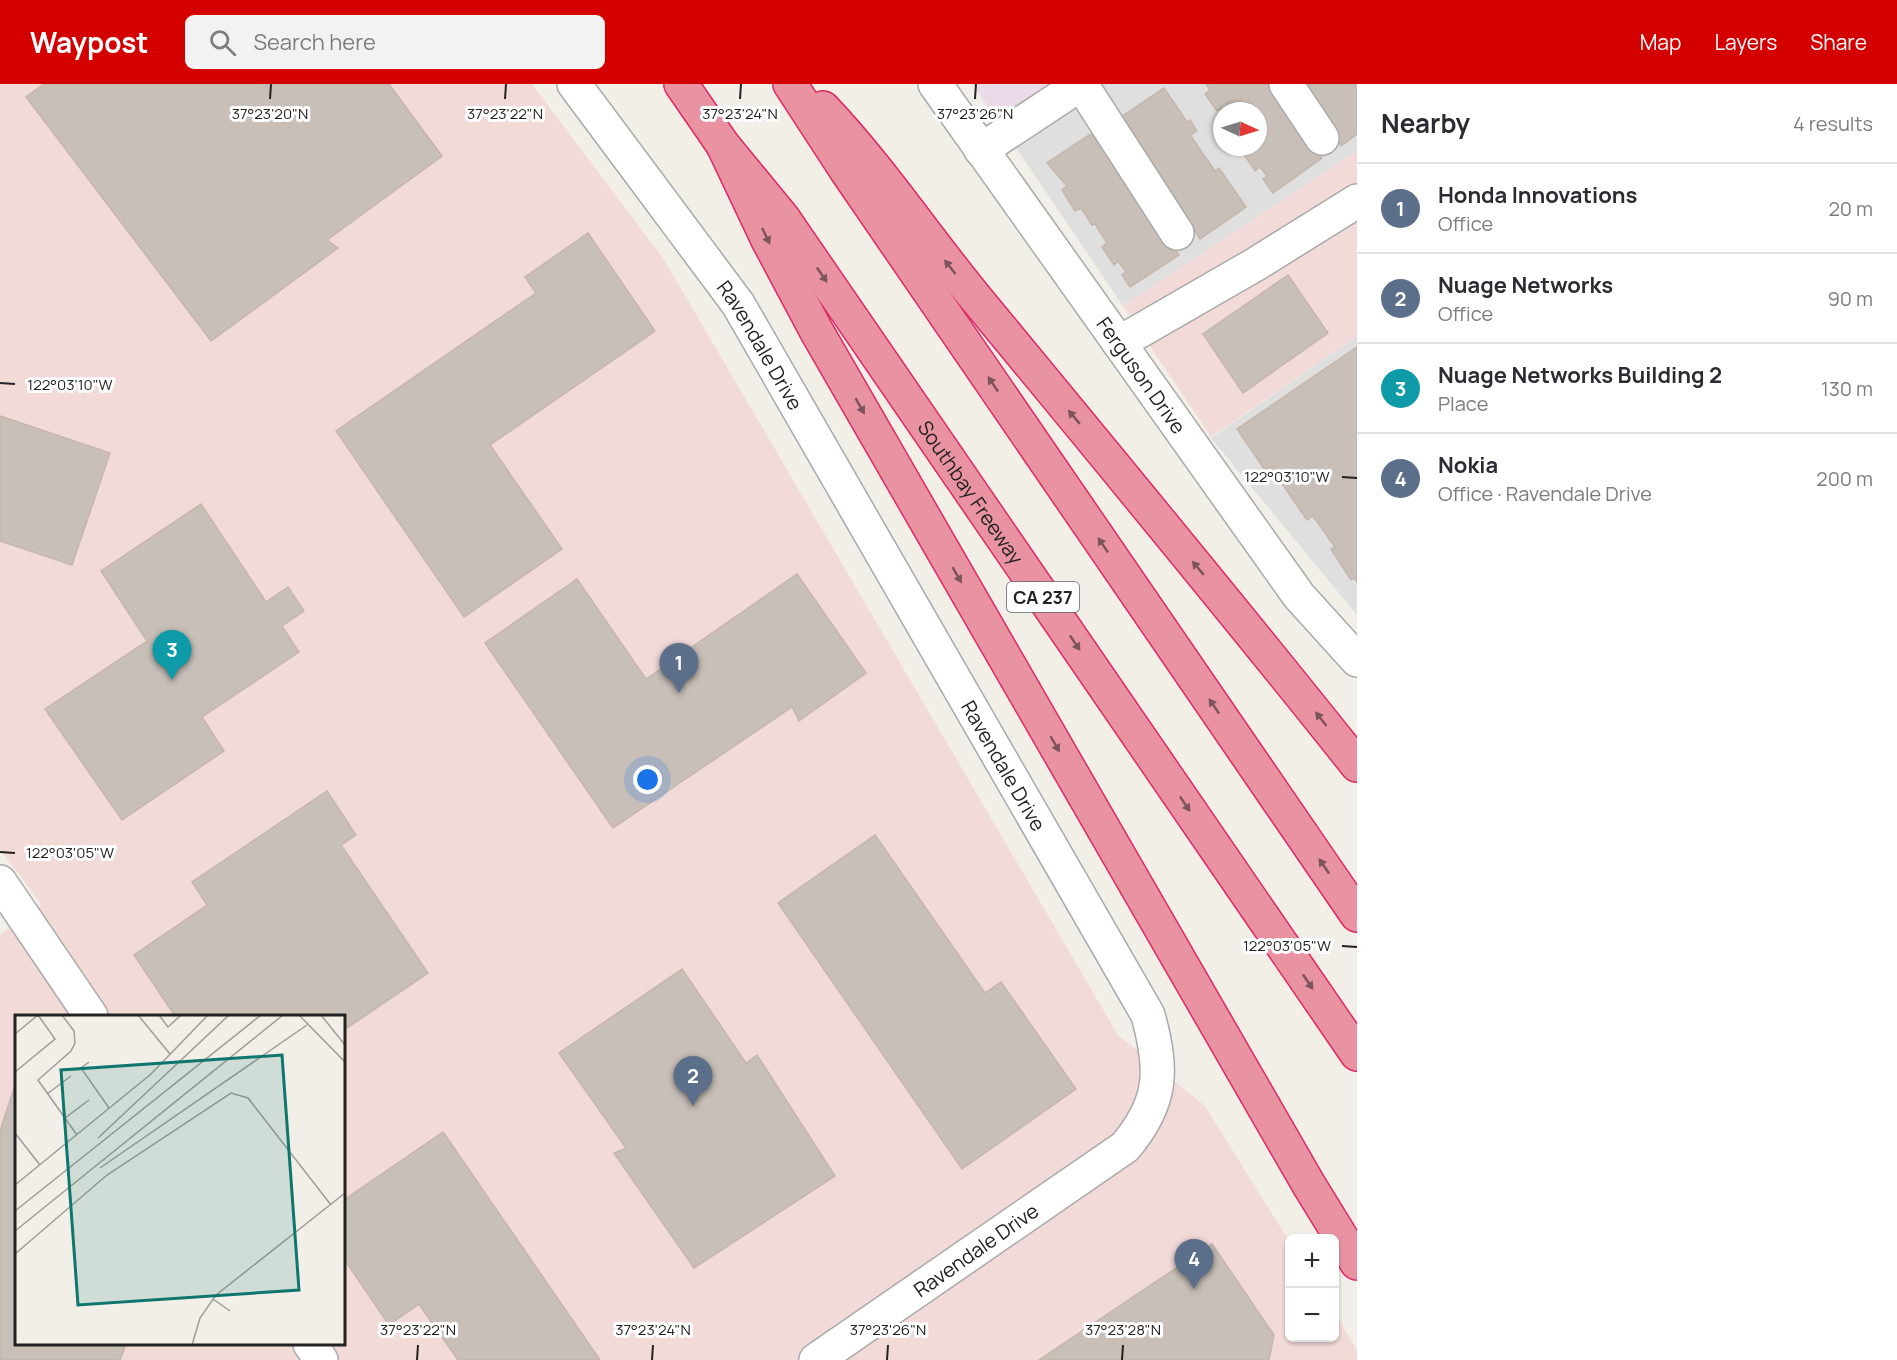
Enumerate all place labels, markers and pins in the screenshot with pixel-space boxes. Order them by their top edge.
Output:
pin: 3 [152,630,192,680]
pin: 1 [660,644,698,693]
pin: 2 [674,1056,712,1106]
pin: 4 [1174,1240,1214,1289]

